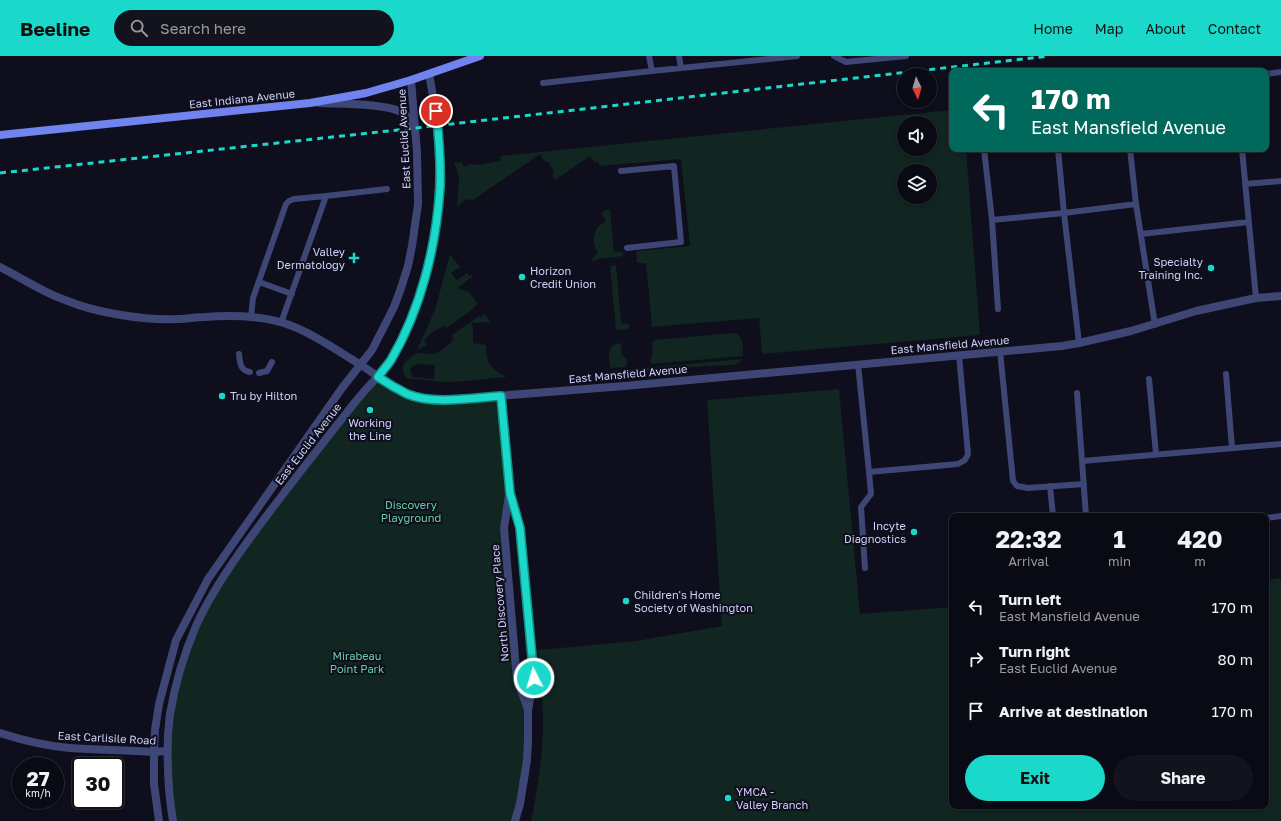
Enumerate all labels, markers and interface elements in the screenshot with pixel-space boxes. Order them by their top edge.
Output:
search box [114,10,394,46]
text: Beeline [20,17,90,40]
icon: search [128,17,150,39]
text: Search here [160,19,246,37]
text: Home [1033,20,1073,37]
text: Map [1095,20,1123,37]
text: About [1145,20,1186,37]
text: Contact [1208,20,1261,37]
north arrow [897,68,937,108]
map controls [897,68,937,204]
text: 170 m [1031,82,1110,115]
icon: left [965,84,1017,136]
street label: East Indiana Avenue [188,86,296,111]
street label: East Euclid Avenue [394,89,413,189]
pin [419,94,453,128]
icon: arrive [425,100,447,122]
button: sound [897,116,937,156]
text: East Mansfield Avenue [1031,116,1226,138]
button: layers [897,164,937,204]
place label: Valley Dermatology [277,245,345,271]
marker: Valley Dermatology [348,252,360,264]
place label: Specialty Training Inc. [1139,255,1203,281]
marker: Specialty Training Inc. [1206,263,1216,273]
place label: Horizon Credit Union [530,264,596,290]
marker: Horizon Credit Union [517,272,527,282]
street label: East Mansfield Avenue [890,333,1010,356]
street label: East Mansfield Avenue [568,362,688,385]
place label: Tru by Hilton [230,389,297,402]
marker: Tru by Hilton [217,391,227,401]
street label: East Euclid Avenue [272,400,344,487]
marker: Working the Line [365,405,375,415]
place label: Working the Line [348,416,392,442]
park label: Discovery Playground [381,498,441,524]
place label: Incyte Diagnostics [844,519,906,545]
text: 22:32 [995,524,1062,553]
text: 1 [1113,524,1126,553]
text: 420 [1177,524,1223,553]
marker: Incyte Diagnostics [909,527,919,537]
street label: North Discovery Place [488,544,511,662]
text: Arrival [1008,553,1049,569]
text: min [1108,553,1131,569]
text: m [1194,553,1206,569]
place label: Children's Home Society of Washington [634,588,753,614]
text: Turn left [999,590,1061,608]
marker: Children's Home Society of Washington [621,596,631,606]
icon: left [965,596,987,618]
text: 170 m [1211,598,1253,616]
text: East Mansfield Avenue [999,608,1140,624]
text: Turn right [999,642,1070,660]
icon: right [965,648,987,670]
park label: Mirabeau Point Park [330,649,384,675]
text: 80 m [1218,650,1253,668]
position arrow [513,657,555,699]
text: East Euclid Avenue [999,660,1117,676]
icon: arrive [965,700,987,722]
text: Arrive at destination [999,702,1148,720]
text: 170 m [1211,702,1253,720]
street label: East Carlisile Road [57,728,157,747]
button: Exit [965,755,1105,801]
button: Share [1113,755,1253,801]
speed limit sign: 30 [72,757,124,809]
text: 27 [26,766,50,790]
place label: YMCA - Valley Branch [736,785,808,811]
text: km/h [25,787,51,799]
marker: YMCA - Valley Branch [723,793,733,803]

